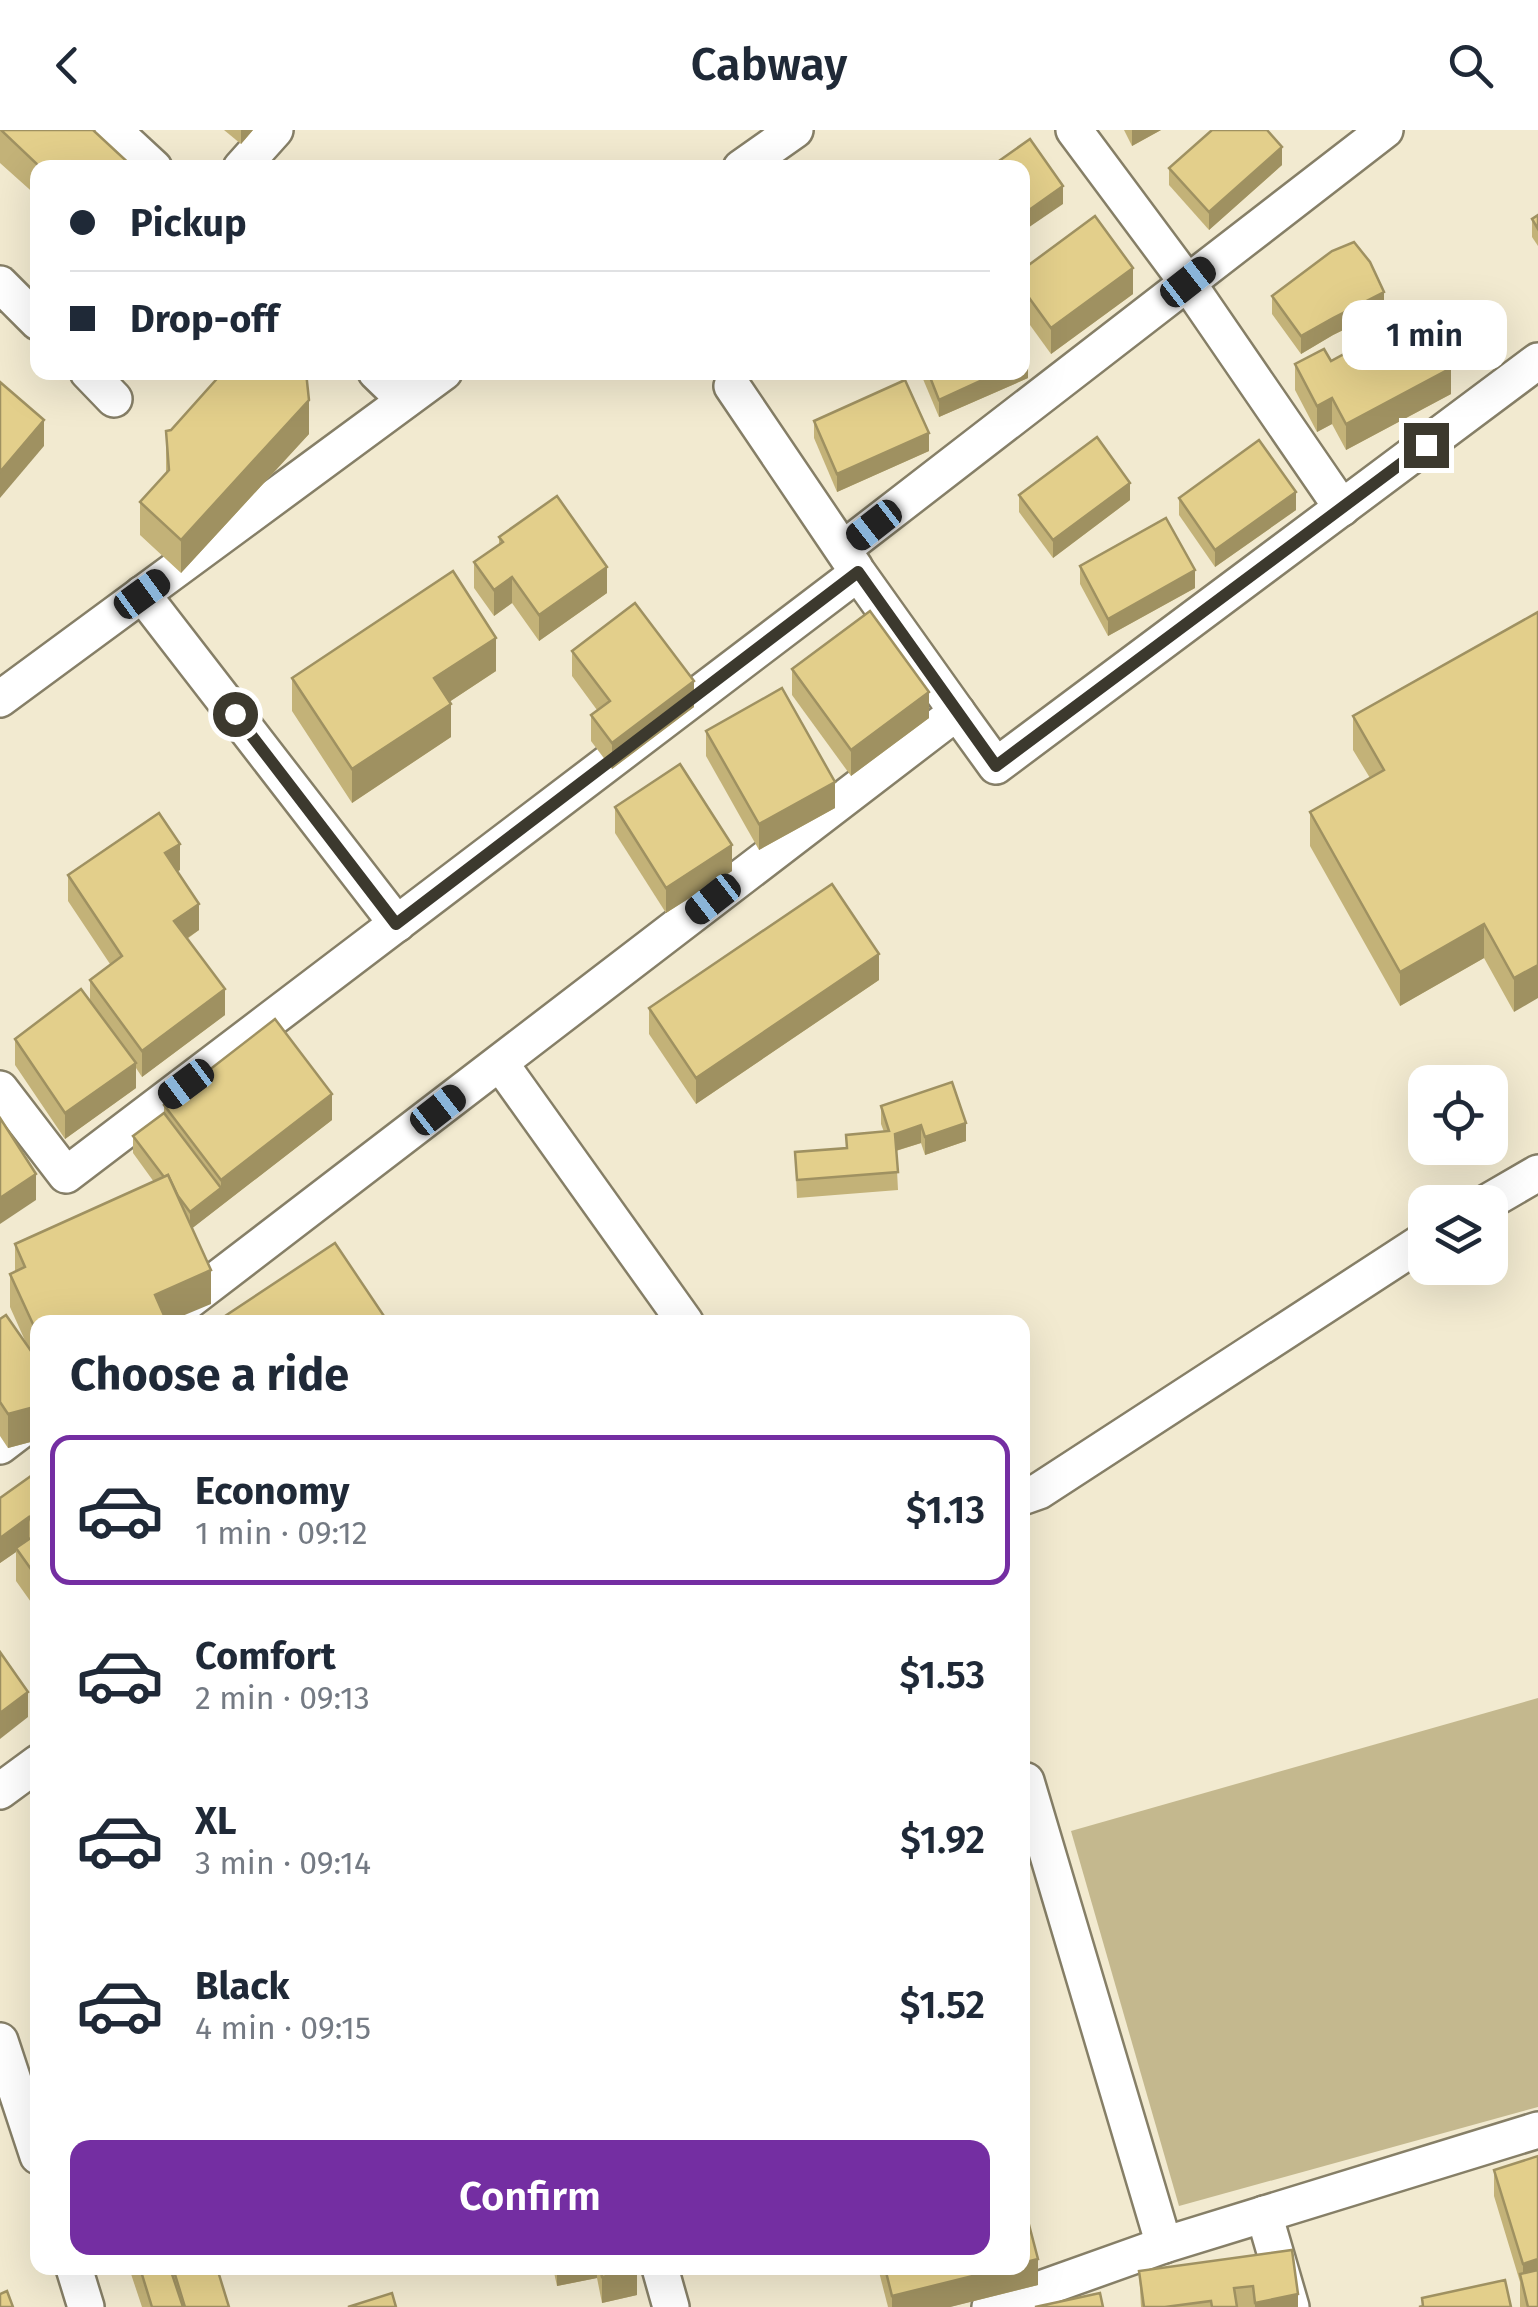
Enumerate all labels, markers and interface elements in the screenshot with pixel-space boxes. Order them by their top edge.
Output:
icon: back [40,38,95,93]
text: Cabway [691,38,847,92]
icon: search [1443,38,1498,93]
text: Pickup [130,200,247,246]
car [1155,252,1221,312]
text: Drop-off [130,296,278,342]
callout: 1 min [1344,300,1508,370]
text: 1 min [1386,316,1463,354]
route end [1404,423,1449,468]
car [841,495,907,555]
car [109,564,175,624]
route start [213,692,258,737]
car [680,869,746,929]
car [153,1054,219,1114]
map controls [1408,1065,1508,1285]
button: locate [1408,1065,1508,1165]
car [405,1080,471,1140]
button: layers [1408,1185,1508,1285]
text: Choose a ride [70,1348,349,1402]
icon: car [75,1465,165,1555]
text: Economy [195,1468,350,1514]
text: $1.13 [906,1487,985,1533]
text: 1 min · 09:12 [195,1514,368,1552]
icon: car [75,1630,165,1720]
text: Comfort [195,1633,336,1679]
text: $1.53 [899,1652,985,1698]
text: 2 min · 09:13 [195,1679,370,1717]
icon: car [75,1795,165,1885]
text: XL [195,1798,237,1844]
text: $1.92 [900,1817,985,1863]
text: 3 min · 09:14 [195,1844,371,1882]
icon: car [75,1960,165,2050]
text: Black [195,1963,290,2009]
text: $1.52 [900,1982,985,2028]
text: 4 min · 09:15 [195,2009,371,2047]
button: Confirm [70,2140,990,2255]

